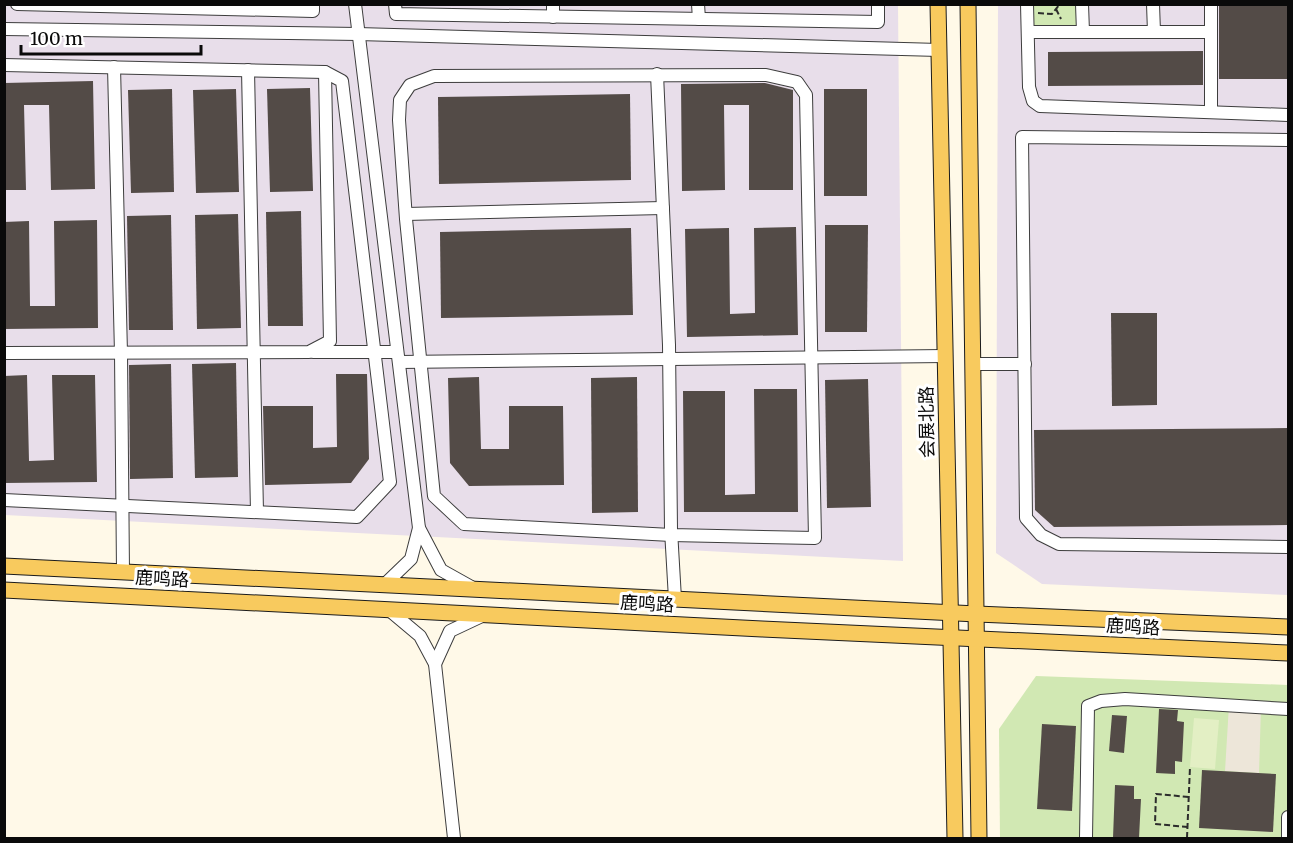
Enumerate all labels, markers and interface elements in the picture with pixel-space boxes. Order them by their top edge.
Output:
scale bar [21,18,201,56]
text: 100 m [30,27,83,50]
street label: 会展北路 [914,386,939,458]
street label: 鹿鸣路 [134,566,190,591]
street label: 鹿鸣路 [619,591,675,616]
street label: 鹿鸣路 [1105,614,1161,639]

